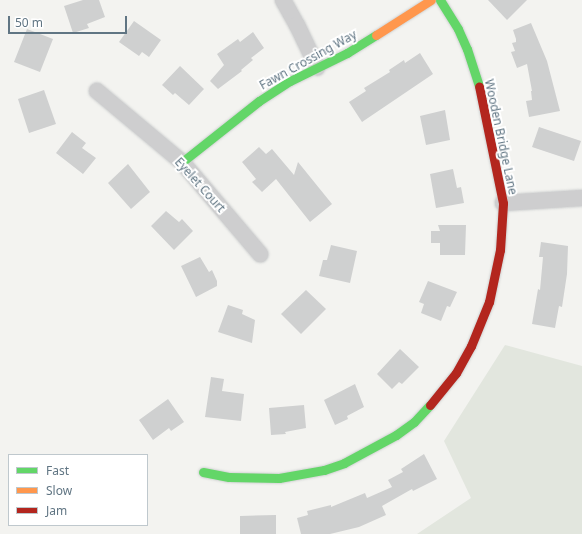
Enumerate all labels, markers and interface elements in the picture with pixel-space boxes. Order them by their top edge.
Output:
scale bar [10,8,129,34]
text: 50 m [15,14,43,31]
street label: Fawn Crossing Way [257,27,359,93]
street label: Wooden Bridge Lane [482,78,520,196]
street label: Eyelet Court [172,155,228,215]
legend [8,454,148,526]
text: Fast [46,462,69,479]
text: Slow [46,482,72,499]
text: Jam [46,502,67,519]

